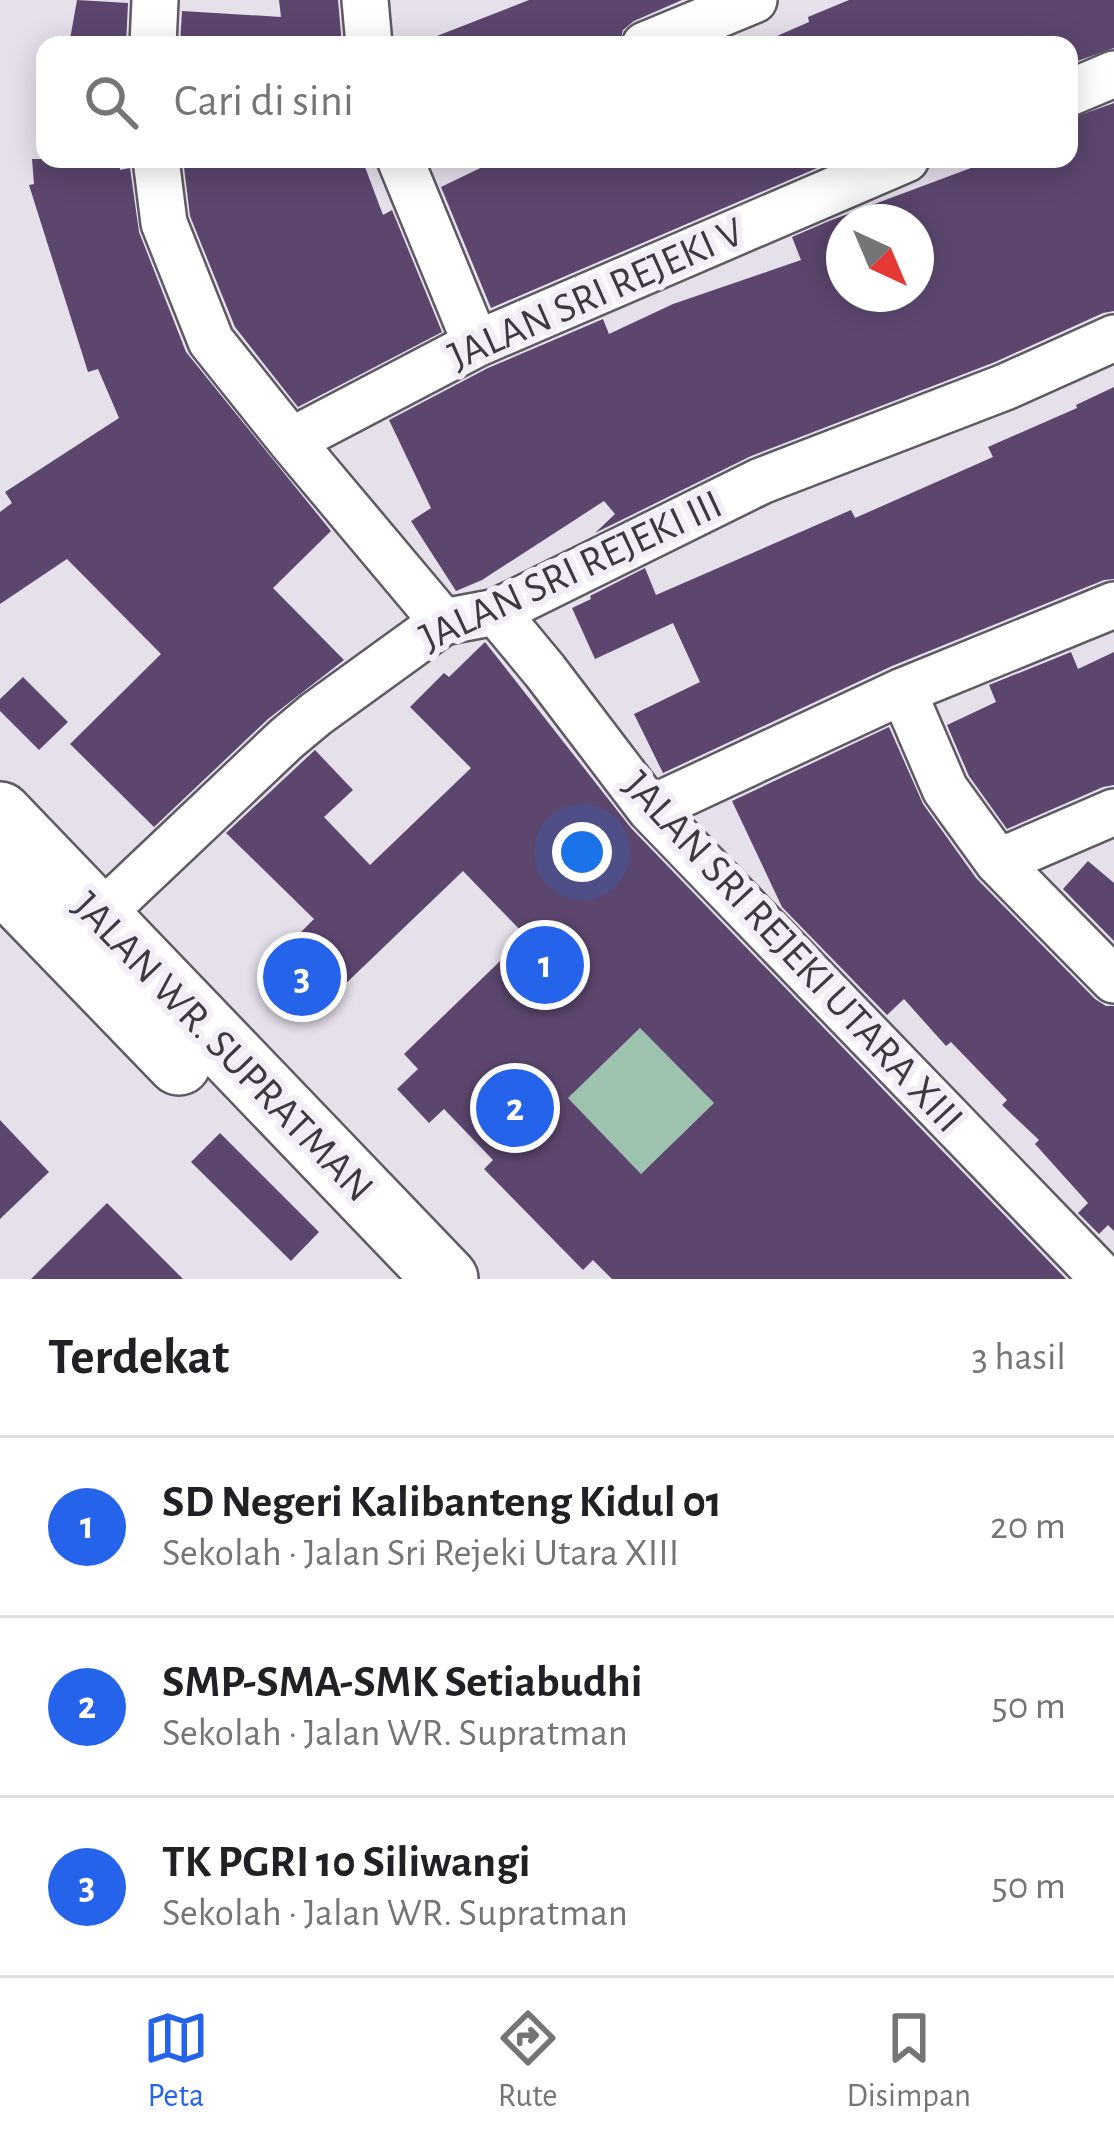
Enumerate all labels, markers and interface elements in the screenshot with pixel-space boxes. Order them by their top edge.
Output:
search box [36,36,1078,168]
icon: search [78,69,144,135]
text: Cari di sini [174,79,354,124]
north arrow [826,204,934,312]
street label: JALAN SRI REJEKI V [442,210,750,378]
street label: JALAN SRI REJEKI III [414,483,728,659]
street label: JALAN SRI REJEKI UTARA XIII [615,764,971,1140]
your location [552,822,612,882]
street label: JALAN WR. SUPRATMAN [65,884,381,1210]
pin: 1 [506,920,584,1010]
pin: 3 [263,932,341,1022]
pin: 2 [476,1063,554,1153]
text: Terdekat [48,1332,229,1383]
text: 3 hasil [972,1338,1066,1377]
text: SD Negeri Kalibanteng Kidul 01 [162,1480,722,1525]
text: 1 [80,1507,94,1546]
text: 20 m [990,1507,1066,1546]
text: Sekolah · Jalan Sri Rejeki Utara XIII [162,1534,679,1573]
text: SMP-SMA-SMK Setiabudhi [162,1660,643,1705]
text: 2 [78,1687,96,1726]
text: 50 m [991,1687,1066,1726]
text: Sekolah · Jalan WR. Supratman [162,1714,628,1753]
text: TK PGRI 10 Siliwangi [162,1840,530,1885]
text: 3 [79,1867,95,1906]
text: 50 m [991,1867,1066,1906]
text: Sekolah · Jalan WR. Supratman [162,1894,628,1933]
tab: Peta [143,2005,209,2117]
tab: Rute [495,2005,561,2117]
tab: Disimpan [846,2005,971,2117]

